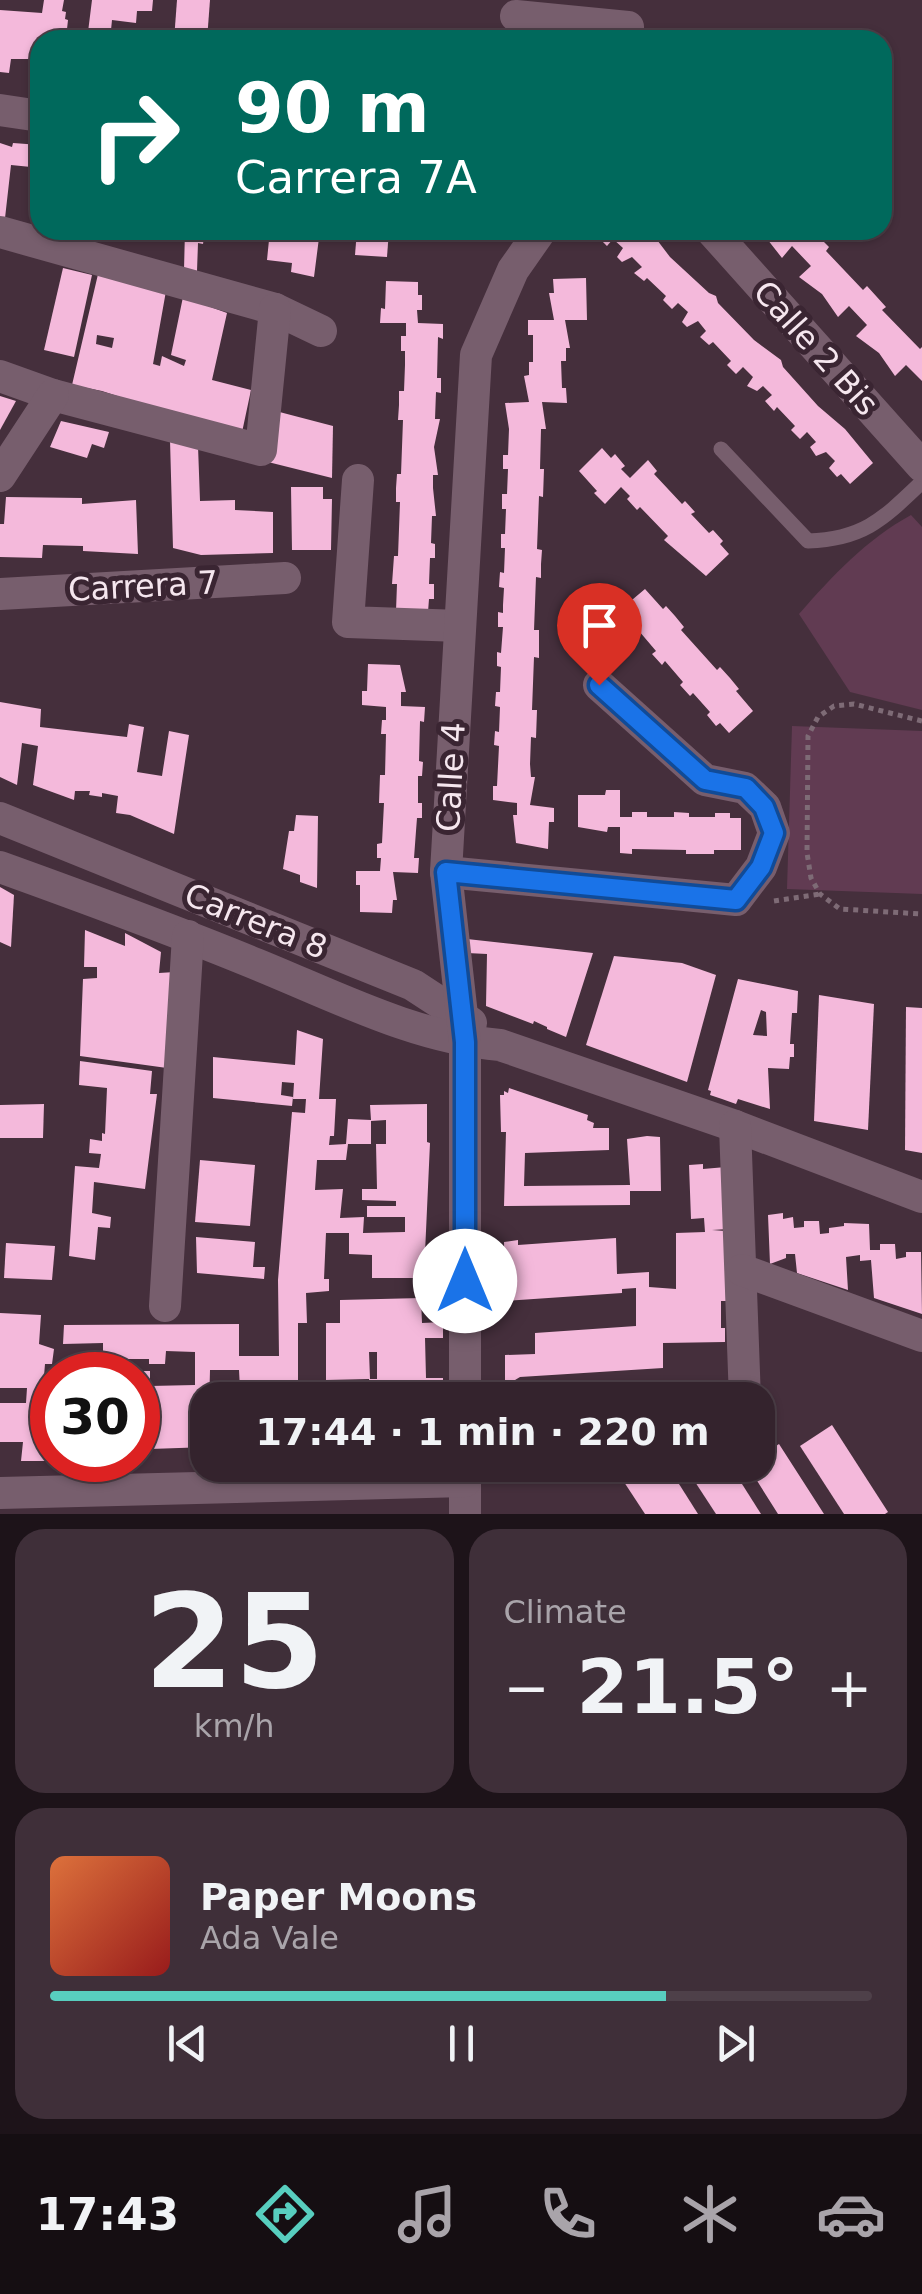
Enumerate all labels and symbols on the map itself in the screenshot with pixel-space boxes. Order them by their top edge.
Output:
street label: Calle 2 Bis [746,273,886,423]
street label: Carrera 7 [67,563,219,609]
pin [557,583,642,686]
street label: Calle 4 [429,721,473,833]
street label: Carrera 8 [179,875,333,967]
position arrow [413,1229,517,1333]
speed limit sign: 30 [30,1352,160,1482]

